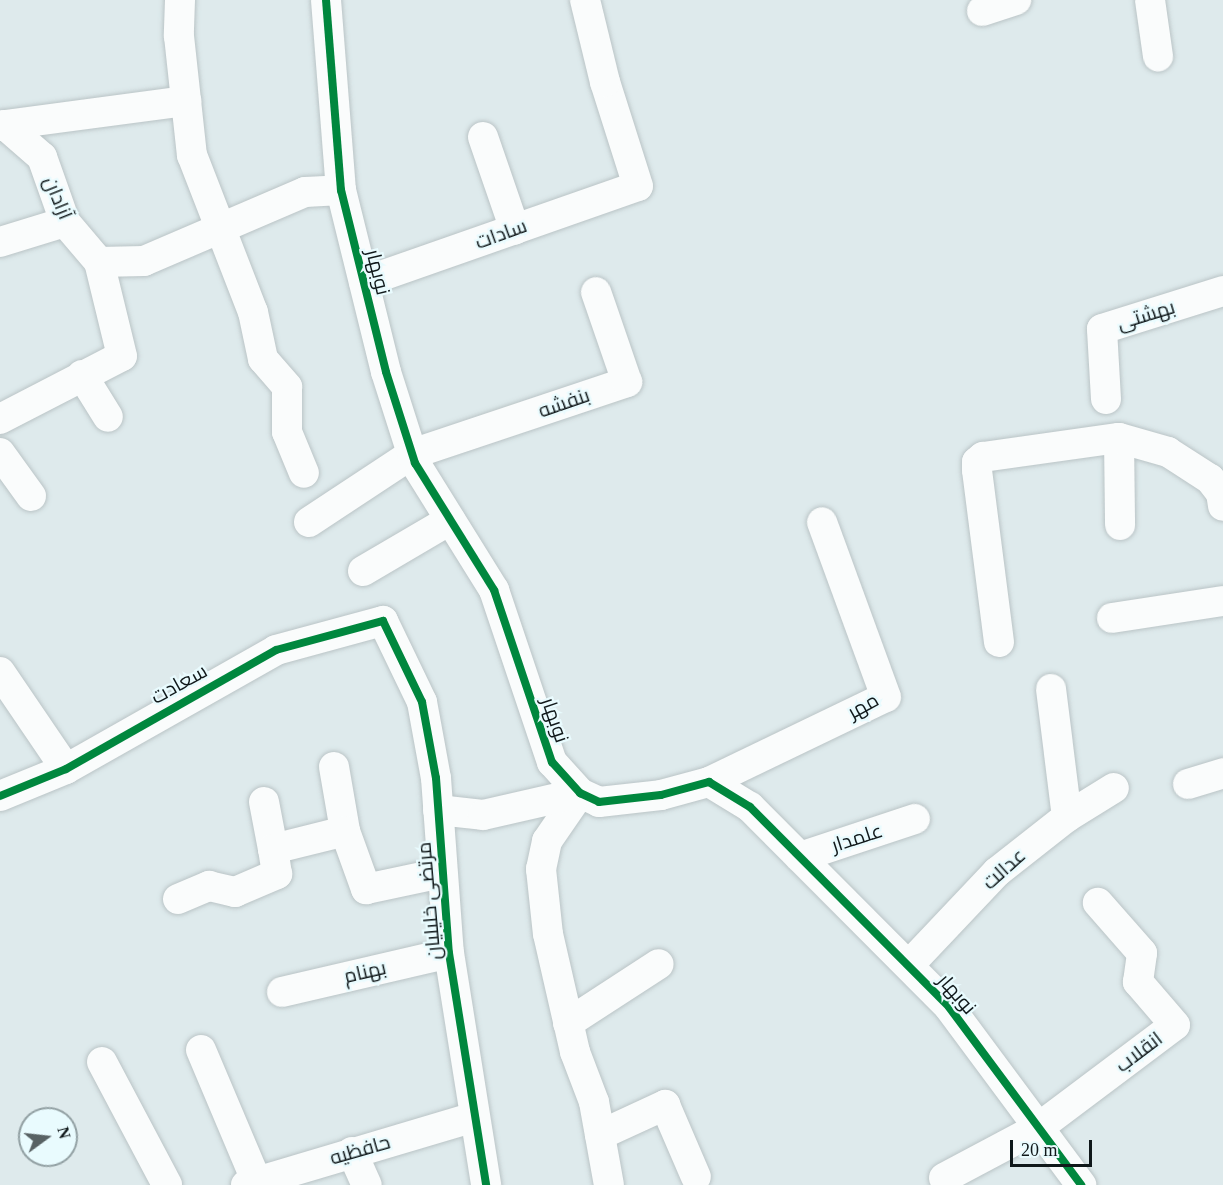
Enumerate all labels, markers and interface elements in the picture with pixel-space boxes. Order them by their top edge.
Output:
street label: آزادان [39,173,77,223]
street label: سادات [472,214,530,254]
street label: نوبهار [361,246,395,298]
street label: بهشتی [1114,295,1178,335]
street label: بنفشه [535,383,593,423]
street label: سعادت [147,659,211,709]
street label: مهر [843,688,883,724]
street label: نوبهار [536,694,574,746]
street label: علمدار [828,818,886,858]
street label: مرتضی خلیلیان [412,841,446,961]
street label: عدالت [977,843,1031,895]
street label: بهنام [341,955,389,989]
street label: نوبهار [933,969,981,1019]
street label: انقلاب [1111,1027,1167,1077]
north arrow [18,1107,78,1167]
text: N [54,1125,74,1141]
scale bar [1013,1128,1096,1166]
street label: حافظیه [327,1130,393,1170]
text: 20 m [1021,1140,1058,1160]

